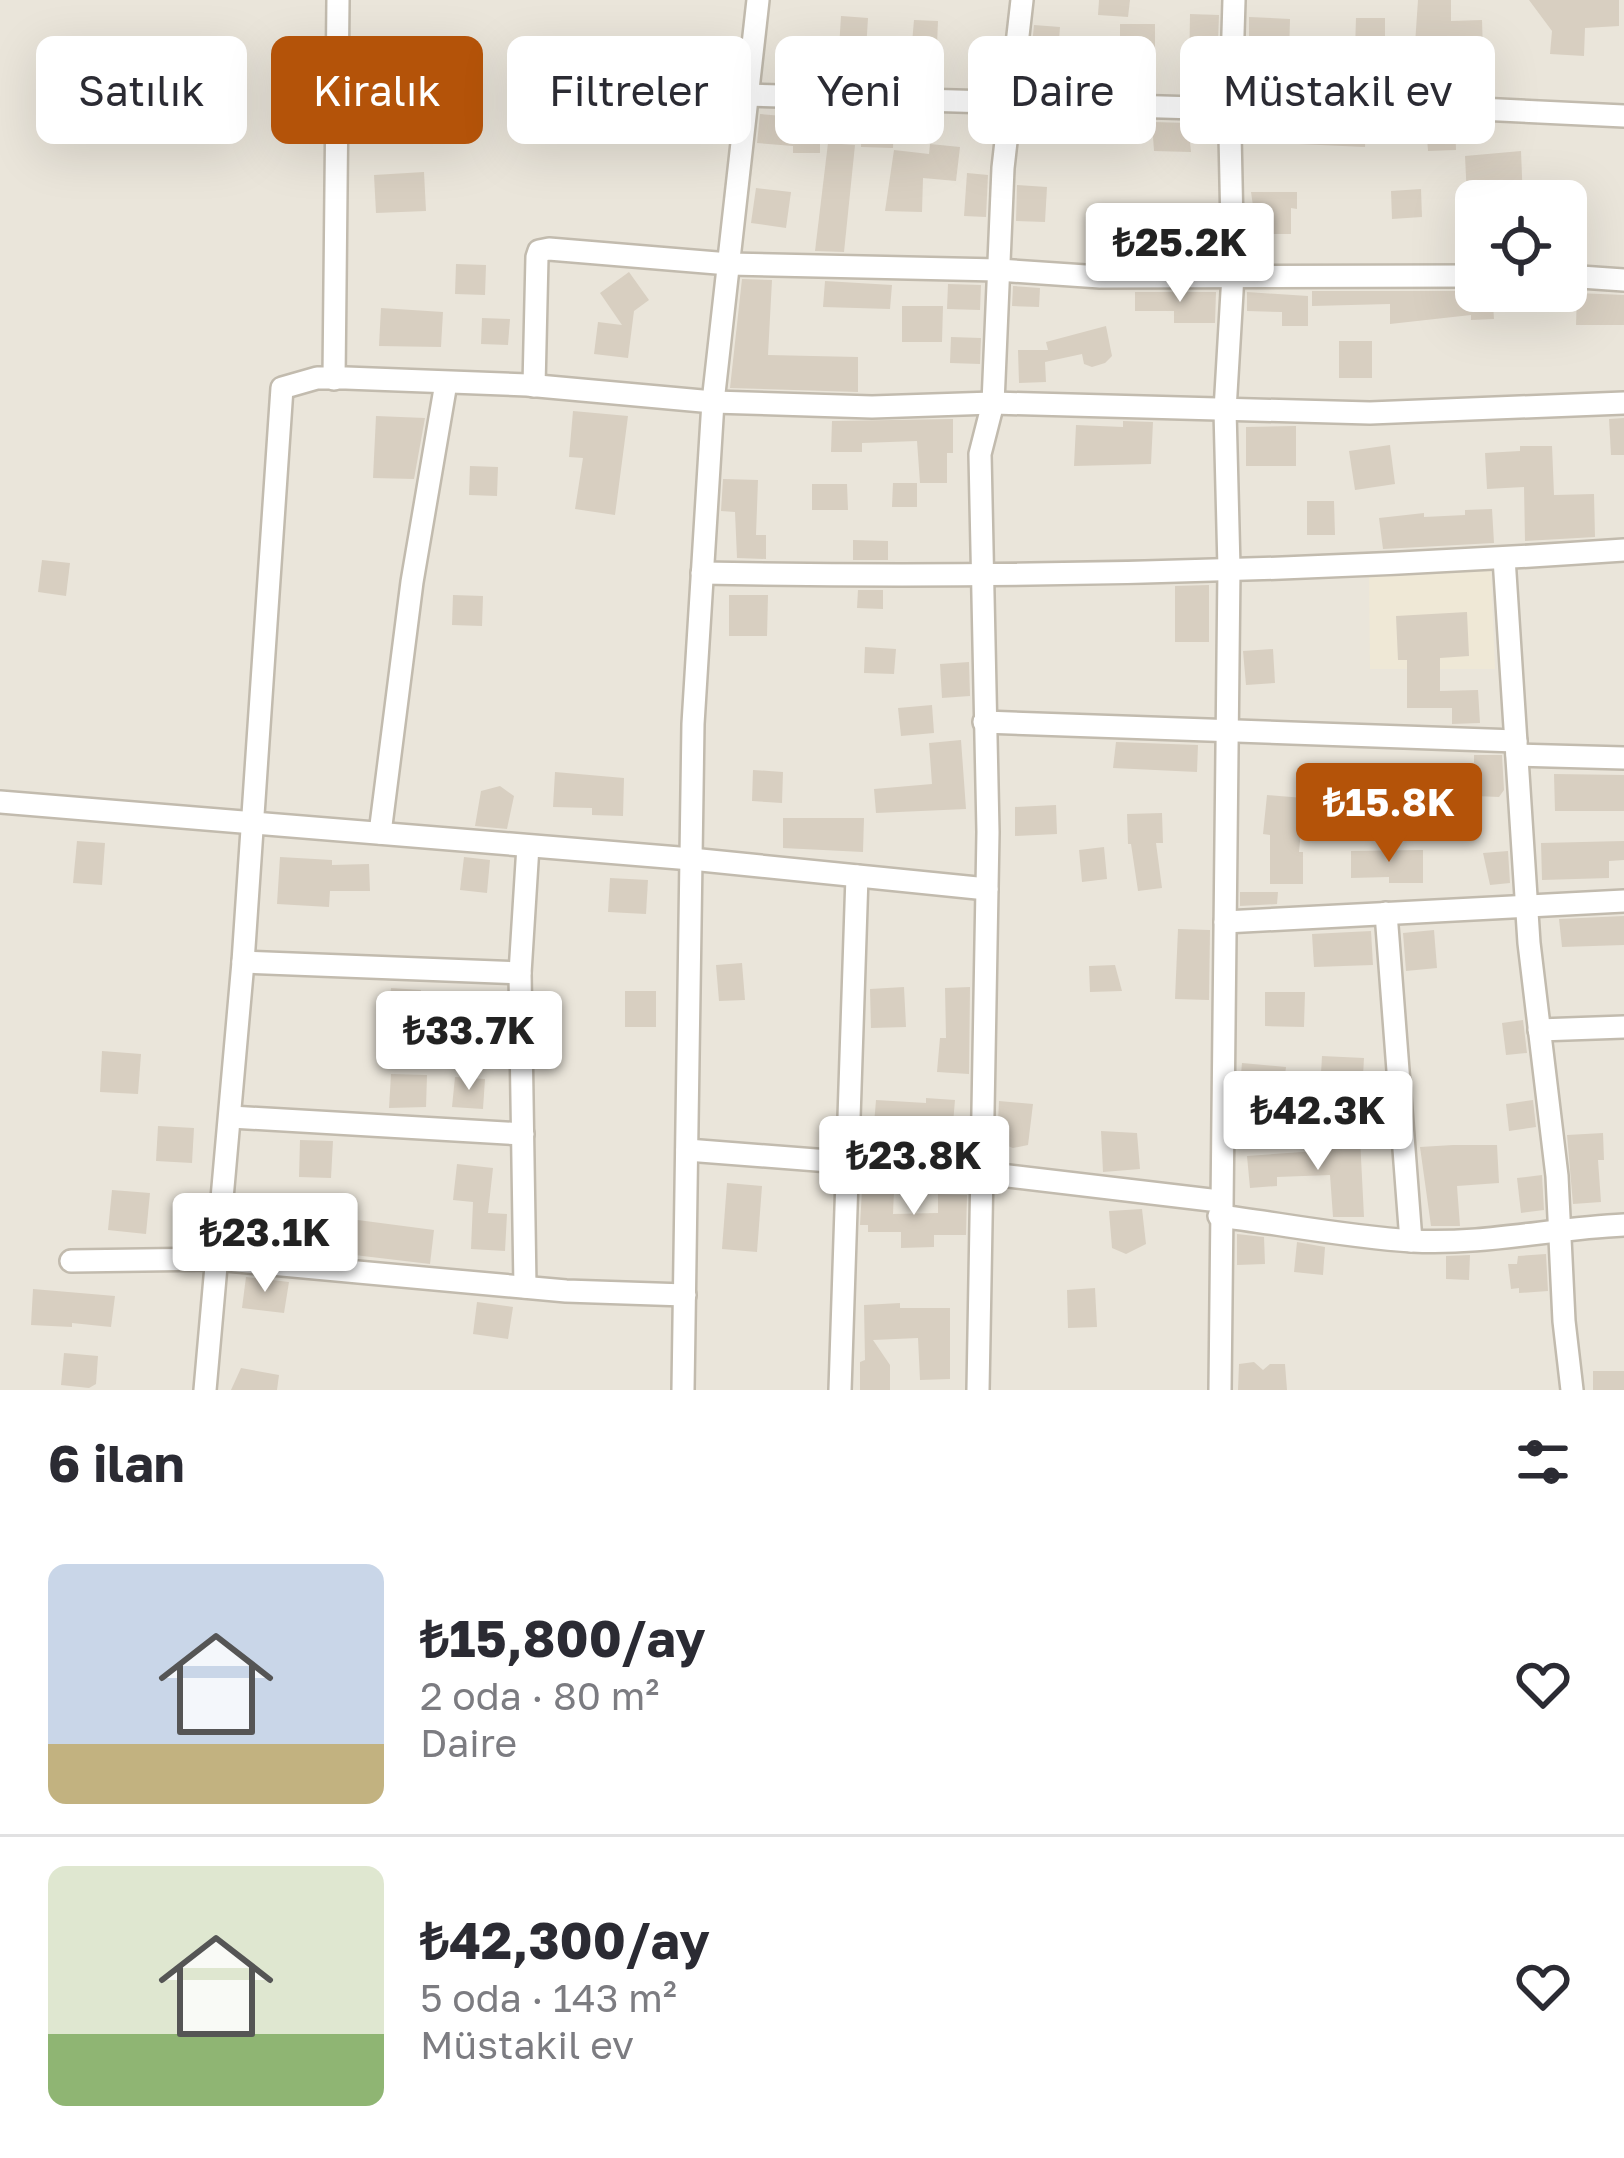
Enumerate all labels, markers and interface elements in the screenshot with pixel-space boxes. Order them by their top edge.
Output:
chip: Satılık [36,36,247,144]
chip: Kiralık [271,36,483,144]
chip: Filtreler [507,36,751,144]
chip: Yeni [775,36,944,144]
chip: Daire [968,36,1156,144]
chip: Müstakil ev [1180,36,1495,144]
map controls [1455,180,1587,312]
button: locate [1455,180,1587,312]
pin: ₺25.2K [1082,203,1278,305]
text: ₺25.2K [1113,218,1247,265]
pin: ₺15.8K [1291,763,1487,865]
text: ₺15.8K [1323,778,1455,825]
pin: ₺33.7K [371,991,567,1093]
text: ₺33.7K [403,1006,535,1053]
pin: ₺42.3K [1220,1071,1416,1173]
text: ₺42.3K [1250,1086,1386,1133]
pin: ₺23.8K [816,1116,1012,1218]
text: ₺23.8K [846,1131,982,1178]
pin: ₺23.1K [167,1193,363,1295]
text: ₺23.1K [200,1208,330,1255]
icon: filters [1510,1429,1576,1495]
text: 6 ilan [48,1432,185,1493]
text: ₺15,800/ay [420,1607,706,1668]
icon: home [144,1612,288,1756]
icon: heart [1510,1651,1576,1717]
text: 2 oda · 80 m² [420,1672,659,1719]
text: Daire [420,1719,517,1766]
text: ₺42,300/ay [420,1909,710,1970]
icon: home [144,1914,288,2058]
icon: heart [1510,1953,1576,2019]
text: 5 oda · 143 m² [420,1974,677,2021]
text: Müstakil ev [420,2021,634,2068]

